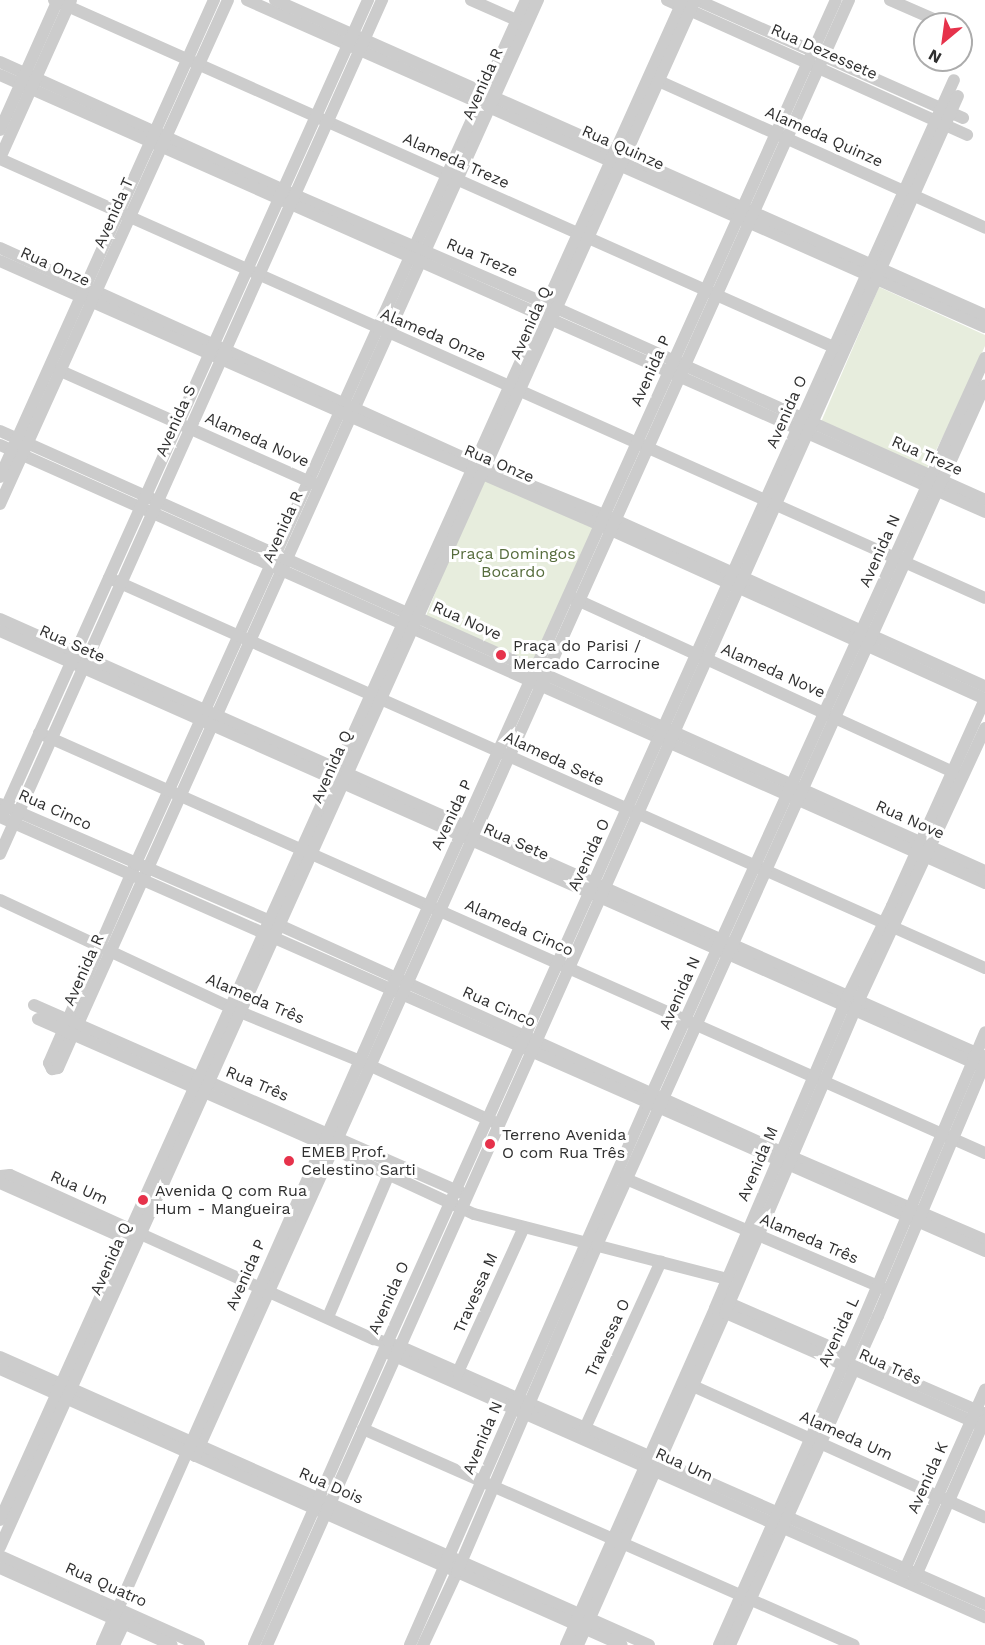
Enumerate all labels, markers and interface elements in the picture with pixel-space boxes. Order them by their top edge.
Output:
north arrow [913,12,973,72]
street label: Rua Dezessete [768,20,880,84]
street label: Avenida R [459,45,507,123]
text: N [925,45,945,68]
street label: Alameda Quinze [762,102,886,172]
street label: Rua Quinze [579,121,667,175]
street label: Alameda Treze [399,129,513,193]
street label: Avenida T [90,174,138,252]
street label: Rua Treze [443,234,521,282]
street label: Rua Onze [17,243,93,291]
street label: Avenida Q [506,283,556,363]
street label: Alameda Onze [377,304,489,366]
street label: Avenida P [627,332,675,410]
street label: Avenida O [762,372,812,452]
street label: Avenida S [152,382,200,460]
street label: Alameda Nove [202,408,312,472]
street label: Rua Treze [888,432,966,480]
street label: Rua Onze [461,441,537,487]
street label: Avenida R [259,488,307,566]
street label: Avenida N [855,511,905,591]
park label: Praça Domingos Bocardo [450,544,576,582]
street label: Rua Nove [429,597,505,645]
street label: Rua Sete [36,621,108,667]
place label: Praça do Parisi / Mercado Carrocine [513,636,660,674]
street label: Alameda Nove [718,639,828,703]
marker: Praça do Parisi / Mercado Carrocine [494,648,508,662]
street label: Avenida Q [307,727,357,807]
street label: Alameda Sete [501,727,607,791]
street label: Avenida P [427,776,477,854]
street label: Rua Cinco [15,785,95,835]
street label: Rua Nove [872,796,948,844]
street label: Avenida O [564,815,614,895]
street label: Rua Sete [480,819,552,865]
street label: Alameda Cinco [462,895,576,961]
street label: Avenida R [60,931,108,1009]
street label: Avenida N [655,953,705,1033]
street label: Alameda Três [202,969,308,1029]
street label: Rua Cinco [459,982,539,1032]
street label: Rua Três [222,1062,292,1106]
street label: Avenida M [734,1123,782,1205]
place label: Terreno Avenida O com Rua Três [502,1125,627,1163]
marker: Terreno Avenida O com Rua Três [483,1137,497,1151]
place label: EMEB Prof. Celestino Sarti [301,1142,416,1180]
marker: EMEB Prof. Celestino Sarti [282,1154,296,1168]
street label: Rua Um [47,1167,111,1209]
place label: Avenida Q com Rua Hum - Mangueira [155,1181,307,1219]
marker: Avenida Q com Rua Hum - Mangueira [136,1193,150,1207]
street label: Alameda Três [756,1209,862,1269]
street label: Avenida Q [86,1219,136,1299]
street label: Avenida P [222,1236,270,1314]
street label: Travessa M [450,1250,502,1336]
street label: Avenida O [364,1258,414,1338]
street label: Avenida L [814,1294,864,1370]
street label: Travessa O [581,1296,635,1380]
street label: Rua Três [855,1345,925,1389]
street label: Avenida N [459,1398,507,1478]
street label: Alameda Um [796,1407,896,1465]
street label: Avenida K [904,1439,952,1517]
street label: Rua Um [652,1444,716,1486]
street label: Rua Dois [296,1463,366,1509]
street label: Rua Quatro [62,1558,150,1612]

